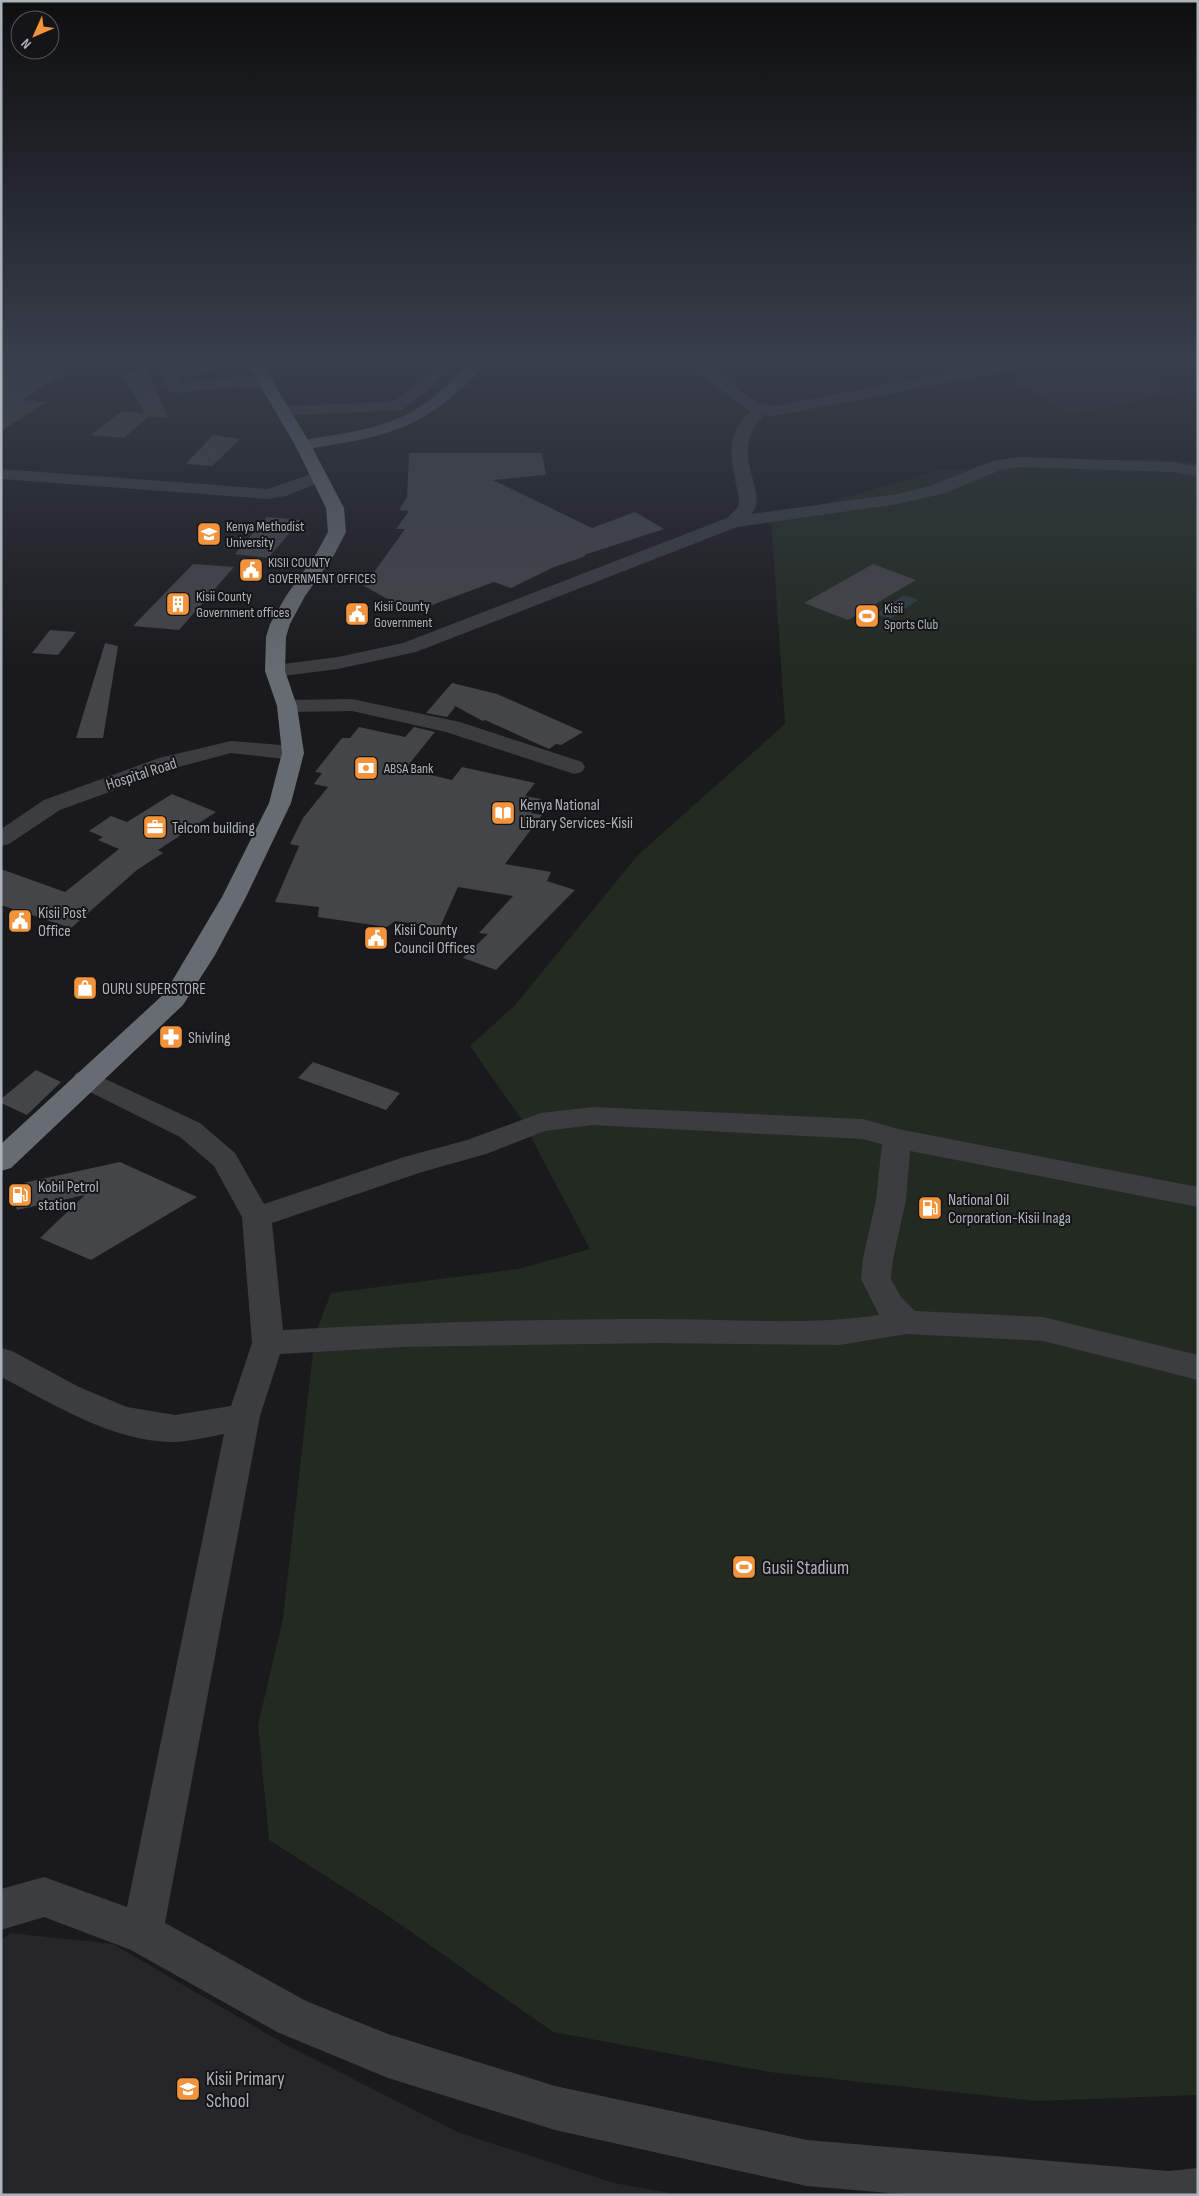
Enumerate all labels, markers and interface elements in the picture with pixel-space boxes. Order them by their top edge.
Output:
north arrow [10,10,60,60]
text: N [18,35,35,52]
place label: Kenya Methodist University [226,518,304,551]
school or university icon: Kenya Methodist University [196,521,222,547]
place label: KISII COUNTY GOVERNMENT OFFICES [268,554,376,587]
public building icon: KISII COUNTY GOVERNMENT OFFICES [238,557,264,583]
place label: Kisii County Government offices [196,588,289,621]
building icon: Kisii County Government offices [165,591,191,617]
place label: Kisii County Government [374,598,433,631]
place label: Kisii Sports Club [884,600,938,633]
public building icon: Kisii County Government [344,601,370,627]
sports icon: Kisii Sports Club [854,603,880,629]
street label: Hospital Road [104,754,179,795]
bank icon: ABSA Bank [353,755,379,781]
place label: ABSA Bank [383,760,434,777]
place label: Kenya National Library Services-Kisii [520,796,633,833]
library icon: Kenya National Library Services-Kisii [490,800,516,826]
office icon: Telcom building [142,814,168,840]
place label: Telcom building [172,819,255,838]
place label: Kisii Post Office [38,904,87,941]
public building icon: Kisii Post Office [7,908,33,934]
place label: Kisii County Council Offices [394,921,475,958]
public building icon: Kisii County Council Offices [363,925,389,951]
shop icon: OURU SUPERSTORE [72,975,98,1001]
place label: OURU SUPERSTORE [102,980,206,999]
pharmacy icon: Shivling [158,1024,184,1050]
place label: Shivling [188,1029,230,1048]
place label: Kobil Petrol station [38,1178,99,1215]
fuel station icon: Kobil Petrol station [7,1182,33,1208]
place label: National Oil Corporation-Kisii Inaga [948,1191,1071,1228]
fuel station icon: National Oil Corporation-Kisii Inaga [917,1195,943,1221]
sports icon: Gusii Stadium [731,1554,757,1580]
place label: Gusii Stadium [762,1557,849,1580]
place label: Kisii Primary School [206,2068,285,2113]
school or university icon: Kisii Primary School [175,2076,201,2102]

